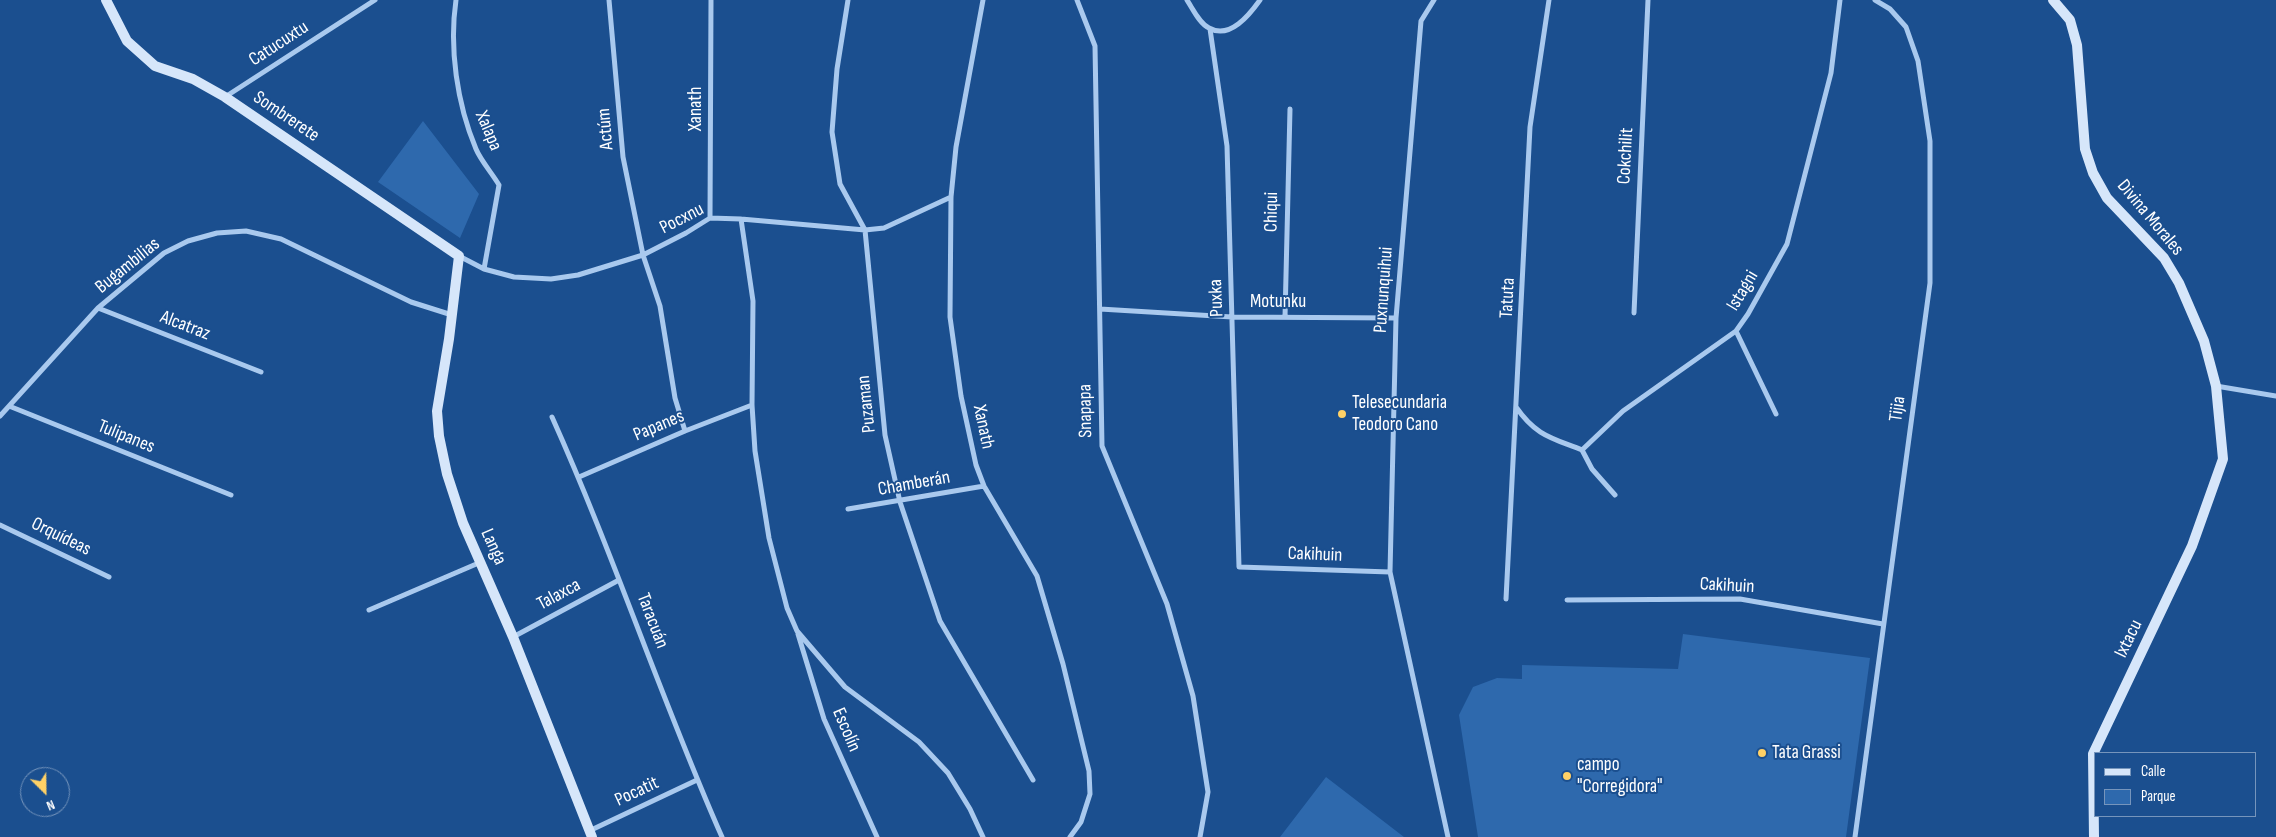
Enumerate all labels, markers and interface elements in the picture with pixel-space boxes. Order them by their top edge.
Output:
street label: Catucuxtu [245,16,313,72]
street label: Sombrerete [249,87,323,147]
street label: Xanath [685,87,707,131]
street label: Actúm [593,107,619,151]
street label: Xalapa [469,108,507,154]
street label: Cokchilit [1613,127,1639,185]
street label: Divina Morales [2112,175,2188,261]
street label: Chiqui [1260,192,1284,232]
street label: Pocxnu [656,198,708,240]
street label: Bugambilias [91,233,165,299]
street label: Puxnunquihui [1370,246,1398,334]
street label: Istagni [1722,267,1764,315]
street label: Tatuta [1496,277,1520,319]
street label: Puxka [1205,279,1229,317]
street label: Motunku [1250,291,1306,313]
street label: Alcatraz [157,306,213,346]
street label: Puzaman [853,374,881,434]
street label: Snapapa [1074,384,1098,438]
place label: Telesecundaria Teodoro Cano [1352,392,1447,436]
street label: Tijia [1885,395,1911,423]
street label: Xanath [967,403,999,451]
street label: Papanes [630,405,688,447]
marker: Telesecundaria Teodoro Cano [1336,408,1348,420]
street label: Tulipanes [94,415,158,459]
street label: Chamberán [876,466,952,502]
street label: Orquídeas [27,513,95,561]
street label: Langa [475,525,511,569]
street label: Cakihuin [1287,543,1343,567]
street label: Cakihuin [1699,573,1755,599]
street label: Talaxca [533,574,585,616]
street label: Taracuán [631,590,673,652]
street label: Ixtacu [2110,616,2148,662]
street label: Escolín [827,705,865,755]
place label: Tata Grassi [1772,742,1841,764]
marker: Tata Grassi [1756,747,1768,759]
legend [2094,752,2256,817]
place label: campo "Corregidora" [1577,754,1663,798]
text: Calle [2141,762,2165,781]
north arrow [20,767,70,817]
marker: campo "Corregidora" [1561,770,1573,782]
street label: Pocatit [611,772,663,812]
text: Parque [2141,787,2176,806]
text: N [44,796,57,815]

